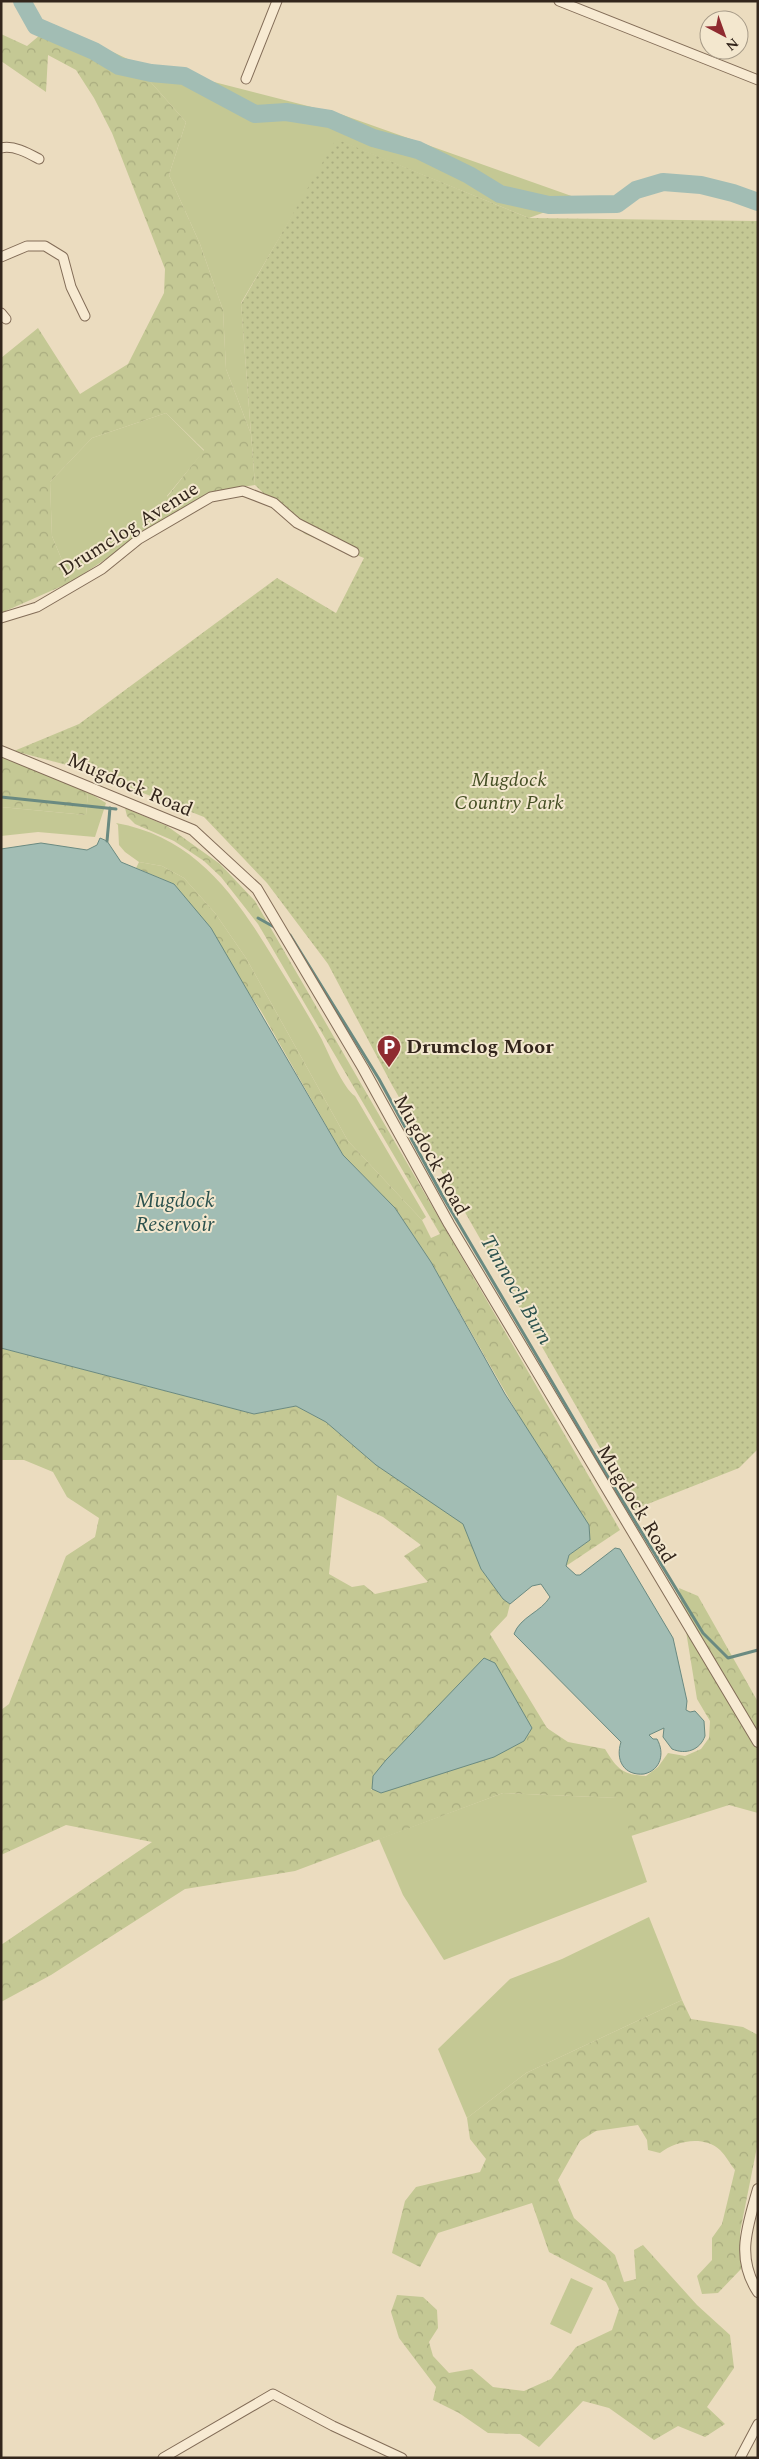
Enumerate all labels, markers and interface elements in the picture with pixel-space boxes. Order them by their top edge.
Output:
north arrow [699,10,749,60]
text: N [721,33,743,56]
street label: Drumclog Avenue [53,474,205,584]
street label: Mugdock Road [62,745,198,825]
park label: Mugdock Country Park [454,765,564,818]
place label: Drumclog Moor [406,1032,554,1062]
parking icon: Drumclog Moor [376,1034,402,1068]
street label: Mugdock Road [385,1089,477,1221]
water label: Mugdock Reservoir [135,1185,215,1241]
water label: Tannoch Burn [471,1229,561,1351]
street label: Mugdock Road [589,1439,683,1569]

